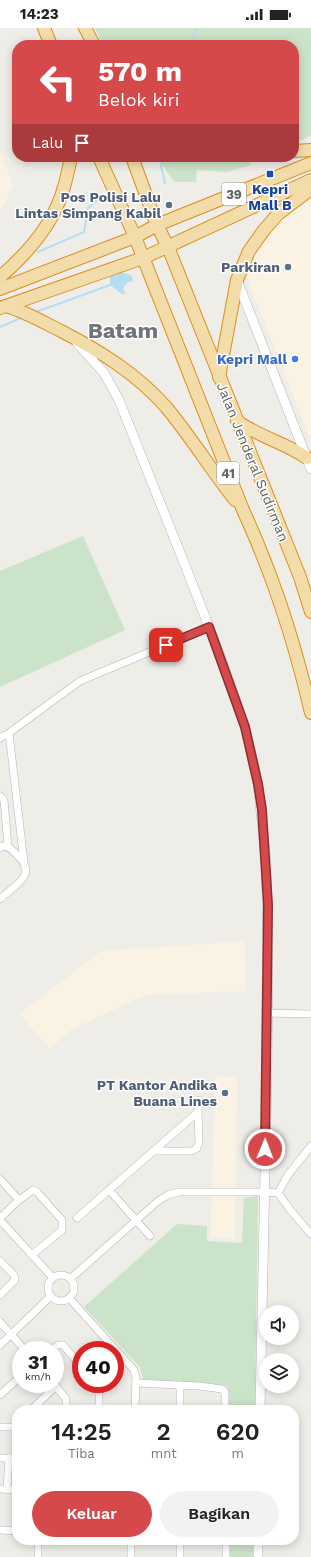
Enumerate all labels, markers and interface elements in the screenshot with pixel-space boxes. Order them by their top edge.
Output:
text: 14:23 [20,5,59,23]
text: 570 m [98,55,182,88]
icon: left [32,56,84,108]
text: Belok kiri [98,89,180,110]
icon: arrive [71,132,93,154]
text: Lalu [32,134,63,152]
marker: Kepri Mall B [265,169,275,179]
place label: Kepri Mall B [248,181,292,213]
road number: 39 [222,183,246,205]
place label: Pos Polisi Lalu Lintas Simpang Kabil [15,189,161,221]
marker: Pos Polisi Lalu Lintas Simpang Kabil [164,200,174,210]
place label: Parkiran [221,259,280,275]
marker: Parkiran [283,262,293,272]
district label: Batam [88,318,158,343]
place label: Kepri Mall [217,351,287,367]
marker: Kepri Mall [290,354,300,364]
street label: Jalan Jenderal Sudirman [214,380,292,544]
road number: 41 [217,462,239,484]
pin [149,628,183,662]
icon: arrive [155,634,177,656]
place label: PT Kantor Andika Buana Lines [97,1077,218,1109]
marker: PT Kantor Andika Buana Lines [220,1088,230,1098]
position arrow [244,1128,286,1170]
map controls [259,1305,299,1393]
button: sound [259,1305,299,1345]
speed limit sign: 40 [72,1341,124,1393]
text: 31 [28,1350,48,1374]
button: layers [259,1353,299,1393]
text: km/h [25,1371,51,1382]
text: 14:25 [51,1418,112,1446]
text: 2 [157,1418,171,1446]
text: 620 [216,1418,260,1446]
text: Tiba [68,1446,95,1461]
text: mnt [151,1446,177,1461]
text: m [232,1446,244,1461]
button: Keluar [32,1491,152,1537]
button: Bagikan [160,1491,279,1537]

